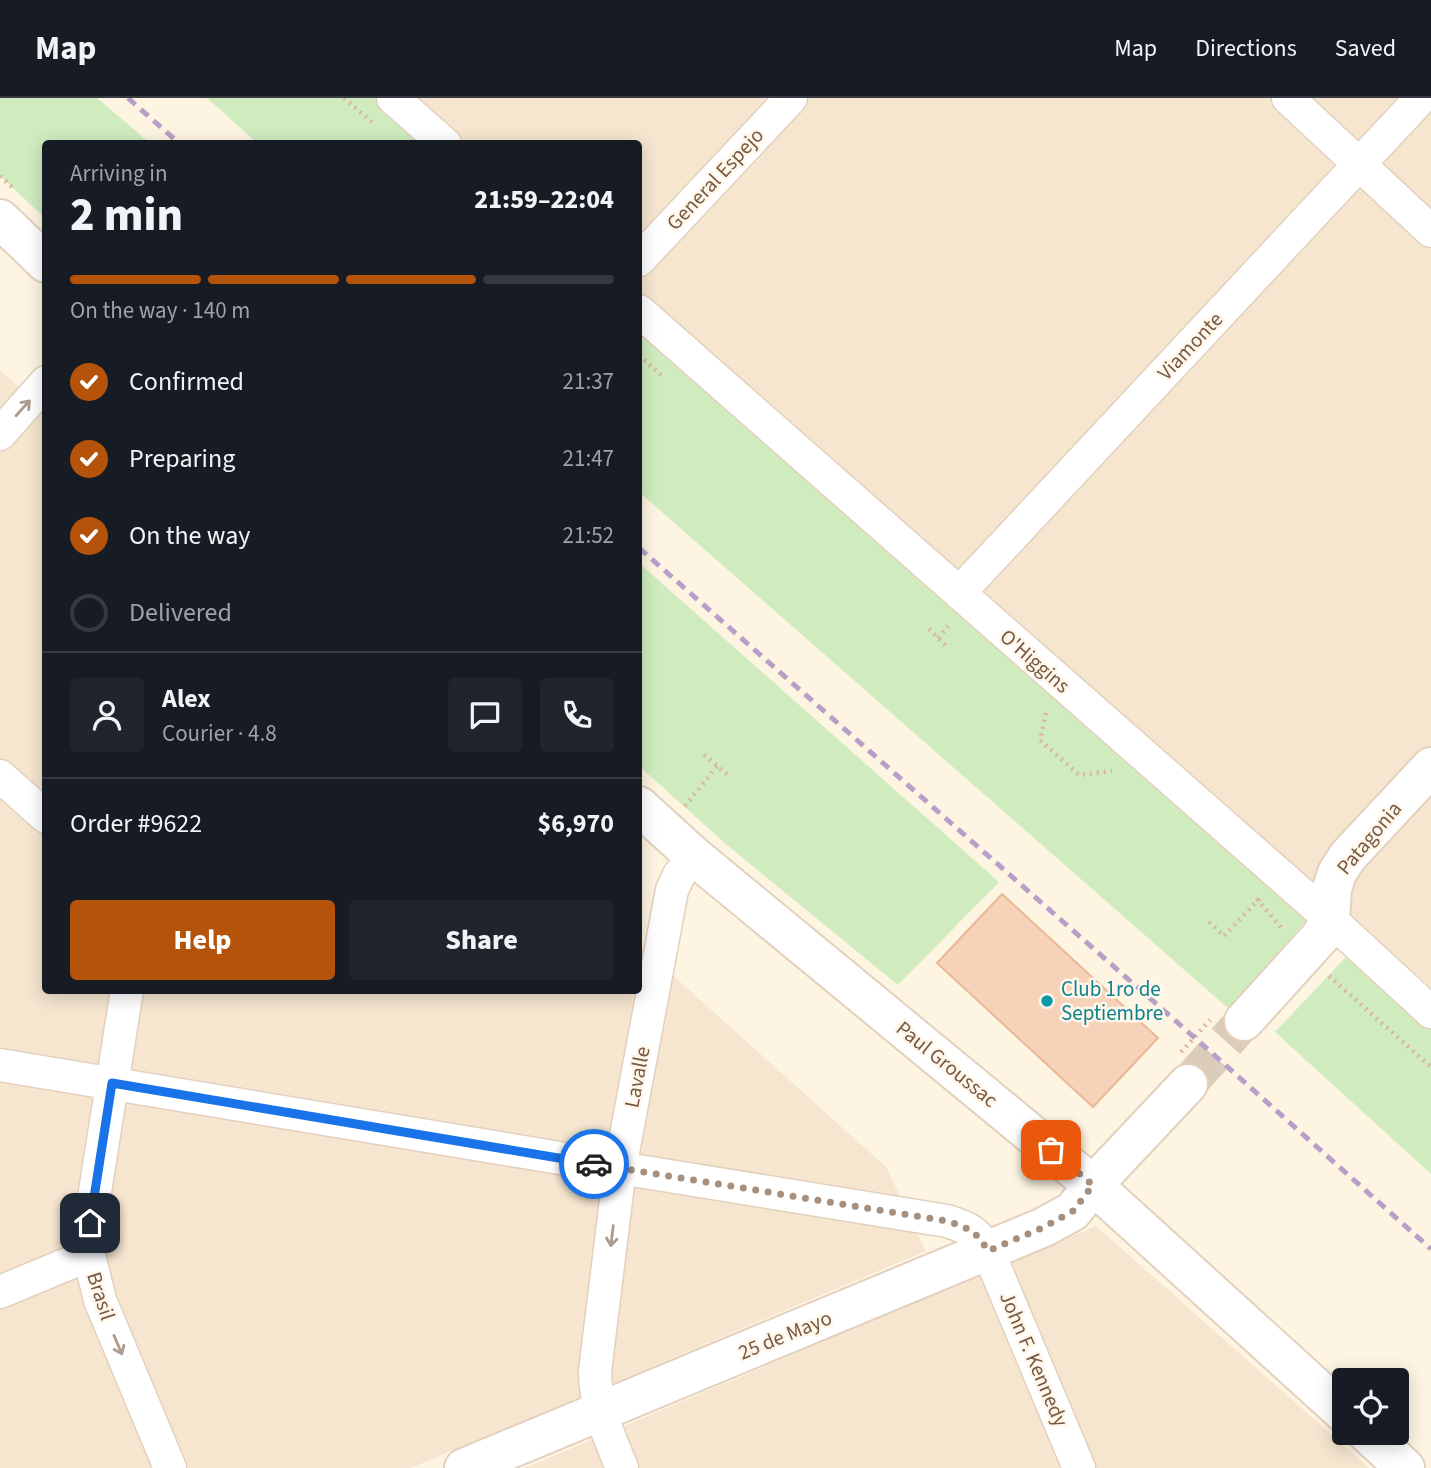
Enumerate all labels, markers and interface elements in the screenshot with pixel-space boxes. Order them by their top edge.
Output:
text: Map [35,25,96,72]
text: Map [1114,31,1157,66]
text: Directions [1195,31,1297,66]
text: Saved [1335,31,1396,66]
street label: General Espejo [659,121,771,237]
text: Arriving in [70,157,168,190]
text: 21:59–22:04 [474,181,614,218]
text: 2 min [70,183,183,248]
text: On the way · 140 m [70,294,250,327]
street label: Viamonte [1150,305,1230,387]
icon: check [70,363,108,401]
text: Confirmed [129,363,244,400]
text: 21:37 [563,365,614,398]
one-way arrow [15,399,31,417]
icon: check [70,440,108,478]
text: Preparing [129,440,235,477]
text: 21:47 [563,442,614,475]
icon: check [70,517,108,555]
text: On the way [129,517,250,554]
text: 21:52 [563,519,614,552]
text: Delivered [129,594,232,631]
street label: O'Higgins [993,622,1077,700]
button: person [70,678,144,752]
button: chat [448,678,522,752]
button: phone [540,678,614,752]
text: Alex [162,680,211,717]
text: Courier · 4.8 [162,717,277,750]
street label: Patagonia [1329,795,1409,881]
text: Order #9622 [70,805,202,842]
text: $6,970 [538,805,614,842]
button: Help [70,900,335,980]
button: Share [349,900,614,980]
place label: Club 1ro de Septiembre [1061,974,1163,1028]
marker: Club 1ro de Septiembre [1039,993,1055,1009]
street label: Paul Groussac [890,1014,1005,1115]
street label: Lavalle [616,1044,658,1110]
pin [1021,1120,1081,1180]
courier [559,1129,629,1199]
icon: bag [1032,1131,1070,1169]
icon: car [575,1145,613,1183]
pin [60,1193,120,1253]
icon: home [71,1204,109,1242]
one-way arrow [605,1224,618,1247]
street label: Brasil [79,1268,123,1324]
street label: John F. Kennedy [992,1287,1076,1431]
street label: 25 de Mayo [734,1303,836,1367]
one-way arrow [113,1334,126,1355]
map controls [1332,1368,1409,1445]
button: locate [1332,1368,1409,1445]

